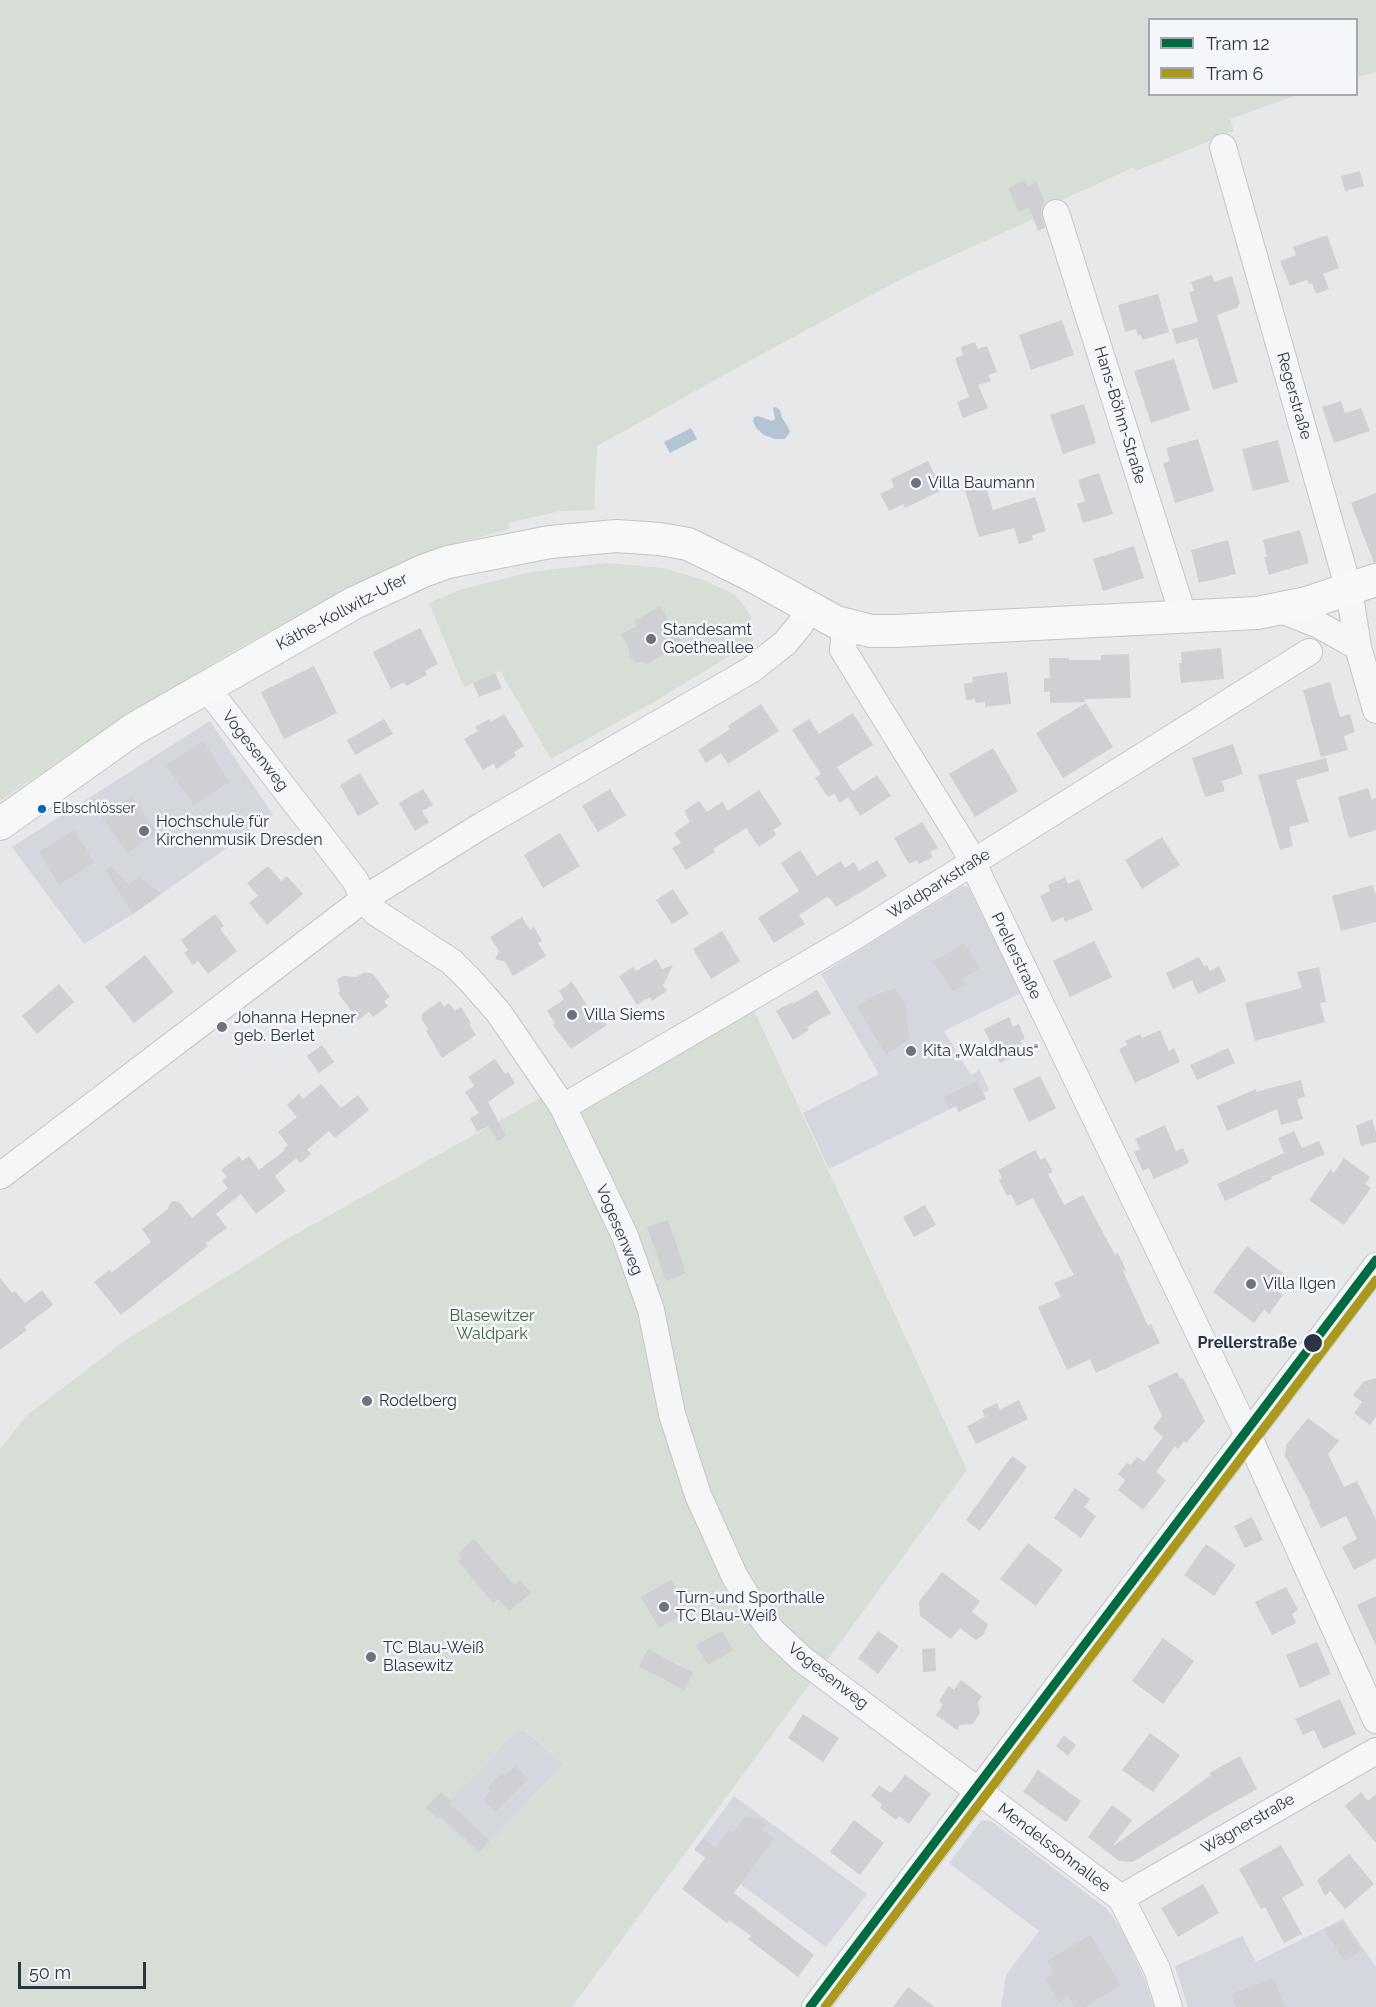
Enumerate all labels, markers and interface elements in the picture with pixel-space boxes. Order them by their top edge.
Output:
legend [1148,18,1358,96]
text: Tram 12 [1206,33,1270,54]
text: Tram 6 [1206,63,1263,84]
street label: Hans-Böhm-Straße [1090,344,1150,486]
street label: Regerstraße [1272,350,1316,442]
place label: Villa Baumann [928,473,1035,493]
marker: Villa Baumann [909,476,923,490]
street label: Käthe-Kollwitz-Ufer [273,569,411,655]
place label: Standesamt Goetheallee [663,620,754,658]
marker: Standesamt Goetheallee [644,632,658,646]
street label: Vogesenweg [218,707,292,795]
place label: Elbschlösser [53,801,135,817]
marker: Elbschlösser [36,803,48,815]
place label: Hochschule für Kirchenmusik Dresden [156,812,323,850]
marker: Hochschule für Kirchenmusik Dresden [137,824,151,838]
street label: Waldparkstraße [884,845,994,923]
street label: Prellerstraße [987,910,1045,1002]
place label: Villa Siems [584,1005,665,1025]
place label: Johanna Hepner geb. Berlet [234,1008,356,1046]
marker: Villa Siems [565,1008,579,1022]
marker: Johanna Hepner geb. Berlet [215,1020,229,1034]
place label: Kita „Waldhaus“ [923,1041,1038,1061]
marker: Kita „Waldhaus“ [904,1044,918,1058]
street label: Vogesenweg [591,1182,647,1278]
place label: Villa Ilgen [1263,1274,1336,1294]
marker: Villa Ilgen [1244,1277,1258,1291]
park label: Blasewitzer Waldpark [449,1306,535,1344]
marker: Prellerstraße [1302,1332,1324,1354]
place label: Prellerstraße [1198,1333,1297,1353]
place label: Rodelberg [379,1391,457,1411]
marker: Rodelberg [360,1394,374,1408]
place label: Turn-und Sporthalle TC Blau-Weiß [676,1588,825,1626]
marker: Turn-und Sporthalle TC Blau-Weiß [657,1600,671,1614]
place label: TC Blau-Weiß Blasewitz [383,1638,484,1676]
street label: Vogesenweg [784,1639,872,1713]
marker: TC Blau-Weiß Blasewitz [364,1650,378,1664]
street label: Wägnerstraße [1198,1790,1298,1858]
street label: Mendelssohnallee [994,1799,1114,1897]
scale bar [21,1950,148,1988]
text: 50 m [29,1962,71,1983]

